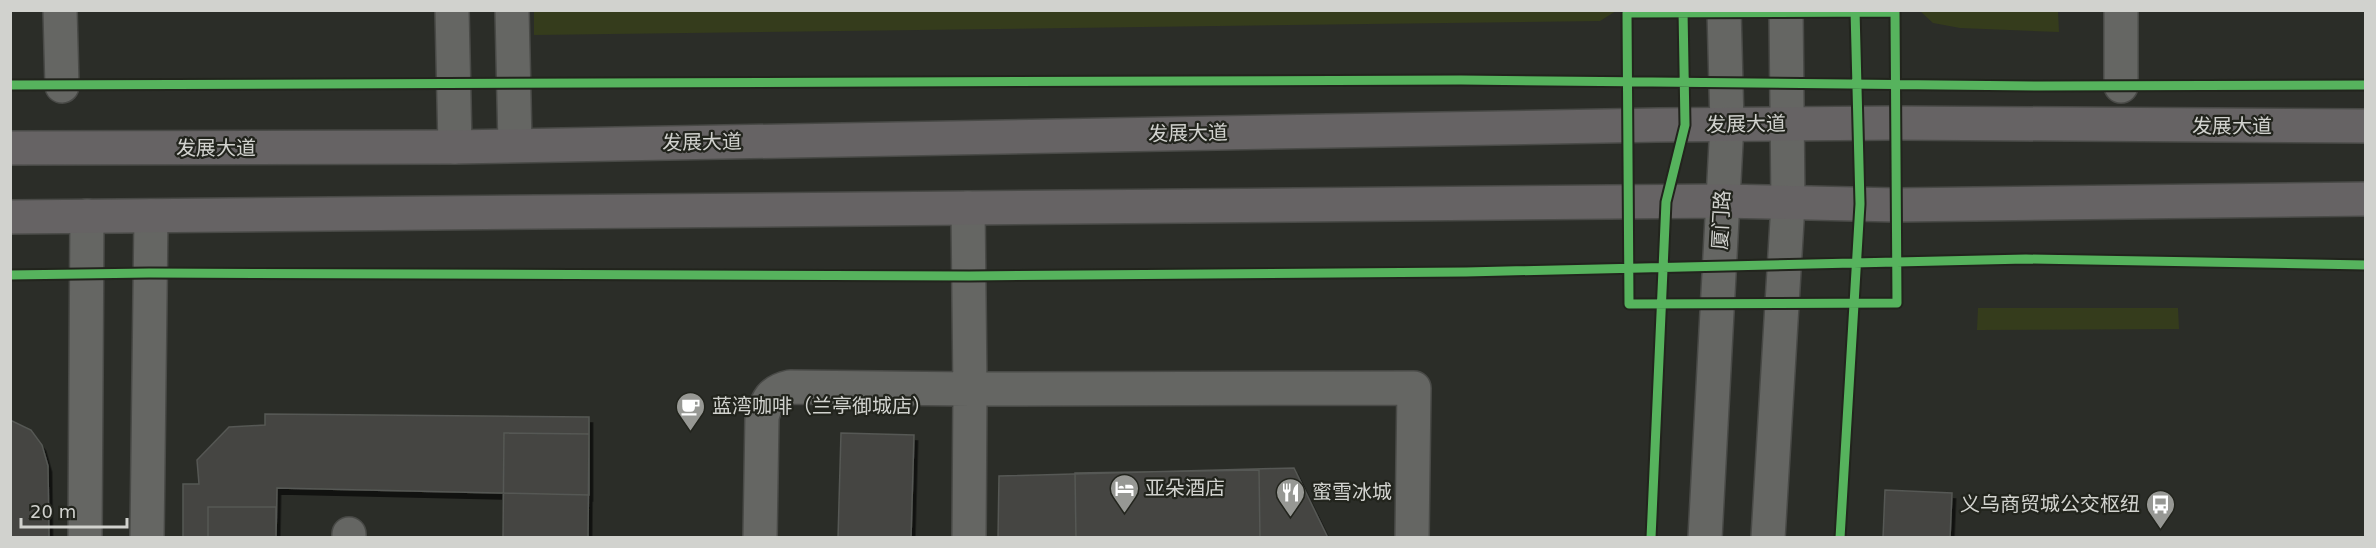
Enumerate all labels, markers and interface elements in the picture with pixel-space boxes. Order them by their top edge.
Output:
street label: 发展大道 [1706,111,1786,137]
street label: 发展大道 [2192,114,2272,138]
street label: 发展大道 [1148,120,1228,146]
street label: 发展大道 [662,129,742,155]
street label: 发展大道 [176,136,256,160]
street label: 厦门路 [1707,189,1735,251]
cafe icon: 蓝湾咖啡（兰亭御城店） [675,390,707,432]
place label: 蓝湾咖啡（兰亭御城店） [712,394,932,418]
hotel icon: 亚朵酒店 [1108,472,1140,514]
place label: 亚朵酒店 [1145,476,1225,500]
restaurant icon: 蜜雪冰城 [1275,476,1307,518]
place label: 蜜雪冰城 [1312,480,1392,504]
bus stop icon: 义乌商贸城公交枢纽 [2145,488,2177,530]
scale bar [21,491,128,529]
place label: 义乌商贸城公交枢纽 [1960,492,2140,516]
text: 20 m [30,501,76,522]

